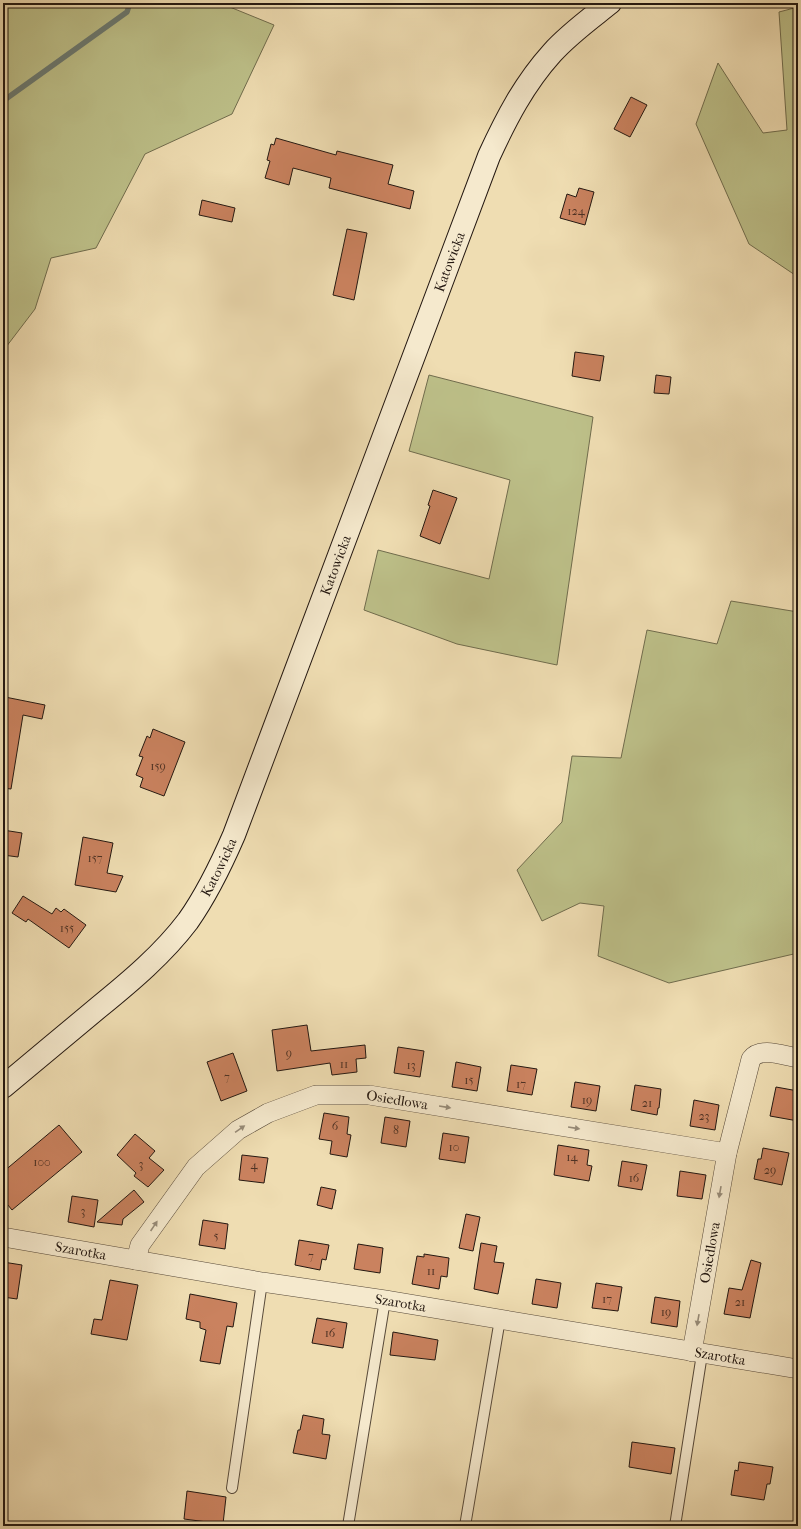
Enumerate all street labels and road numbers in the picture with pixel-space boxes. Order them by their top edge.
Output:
street label: Katowicka [430,229,468,294]
street label: Katowicka [316,532,355,598]
street label: Katowicka [197,835,240,899]
street label: Osiedlowa [365,1086,430,1113]
street label: Osiedlowa [696,1220,723,1285]
street label: Szarotka [54,1238,108,1263]
street label: Szarotka [374,1290,428,1315]
street label: Szarotka [693,1343,747,1369]

